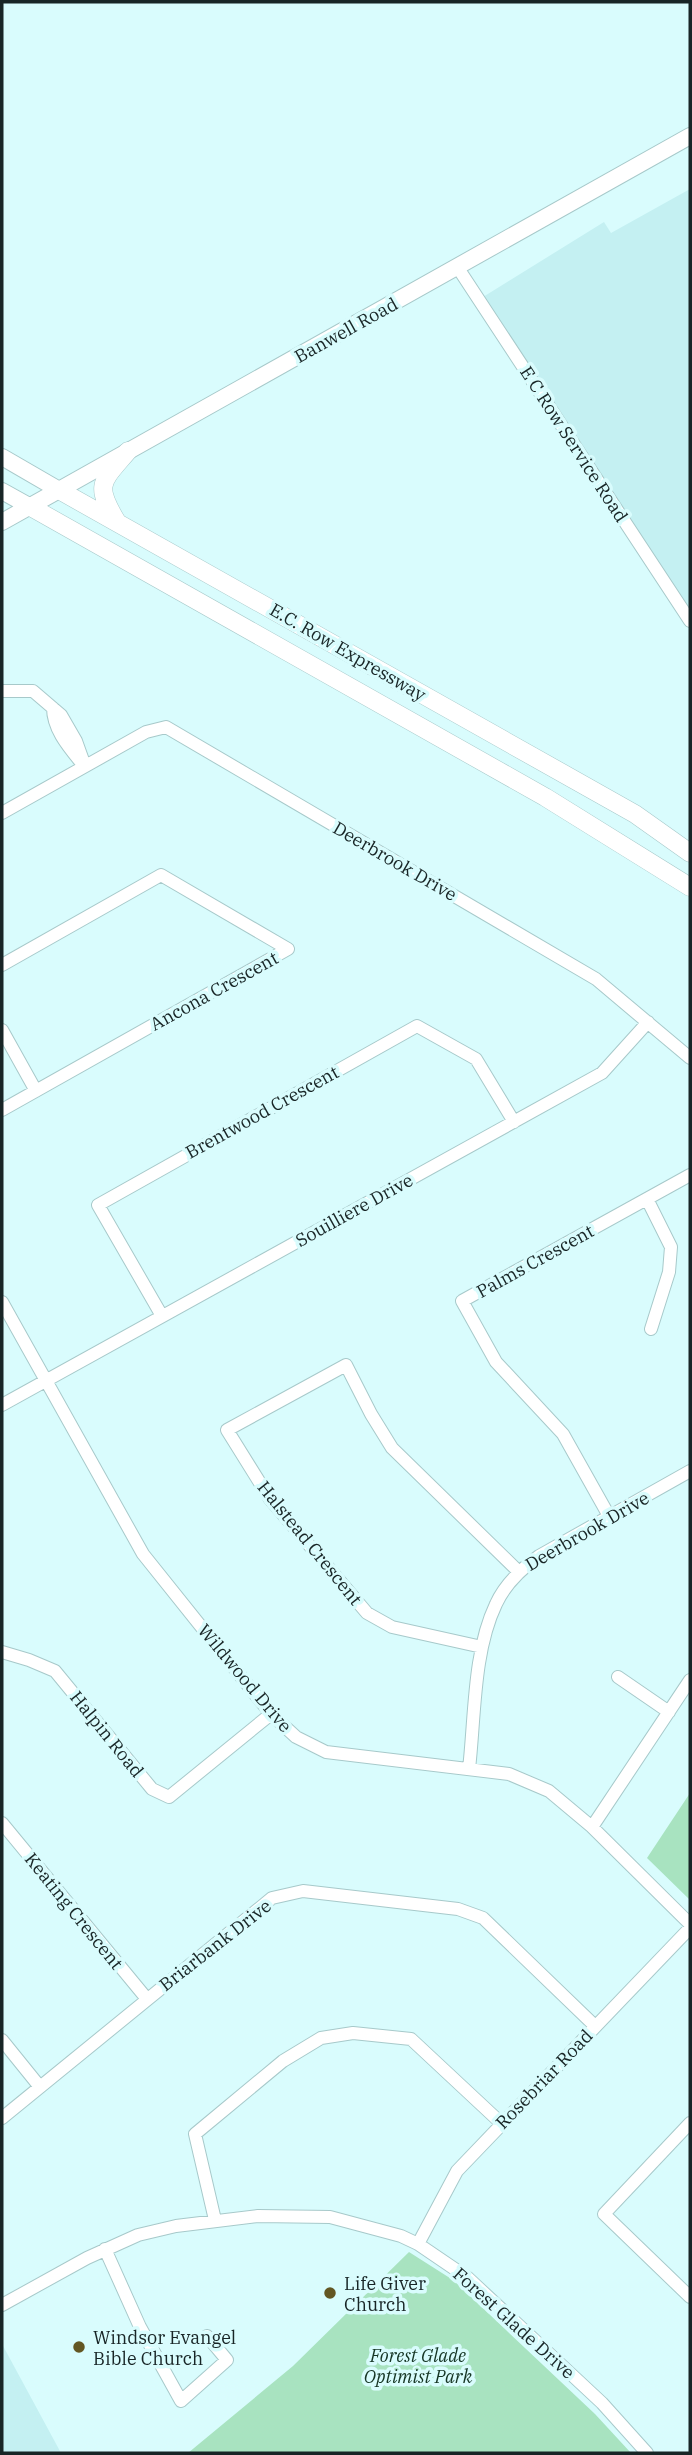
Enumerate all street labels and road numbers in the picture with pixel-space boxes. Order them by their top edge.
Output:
street label: Banwell Road [290,292,402,368]
street label: E C Row Service Road [515,362,633,526]
street label: E.C. Row Expressway [266,598,430,706]
street label: Deerbrook Drive [329,816,461,906]
street label: Ancona Crescent [146,946,282,1036]
street label: Brentwood Crescent [181,1060,343,1164]
street label: Souilliere Drive [291,1168,417,1252]
street label: Palms Crescent [472,1219,598,1303]
street label: Halstead Crescent [253,1476,367,1610]
street label: Deerbrook Drive [521,1486,653,1576]
street label: Wildwood Drive [193,1619,297,1737]
street label: Halpin Road [65,1686,149,1782]
street label: Keating Crescent [20,1848,128,1974]
street label: Briarbank Drive [154,1894,276,1996]
street label: Rosebriar Road [491,2024,597,2134]
street label: Forest Glade Drive [448,2262,580,2384]

